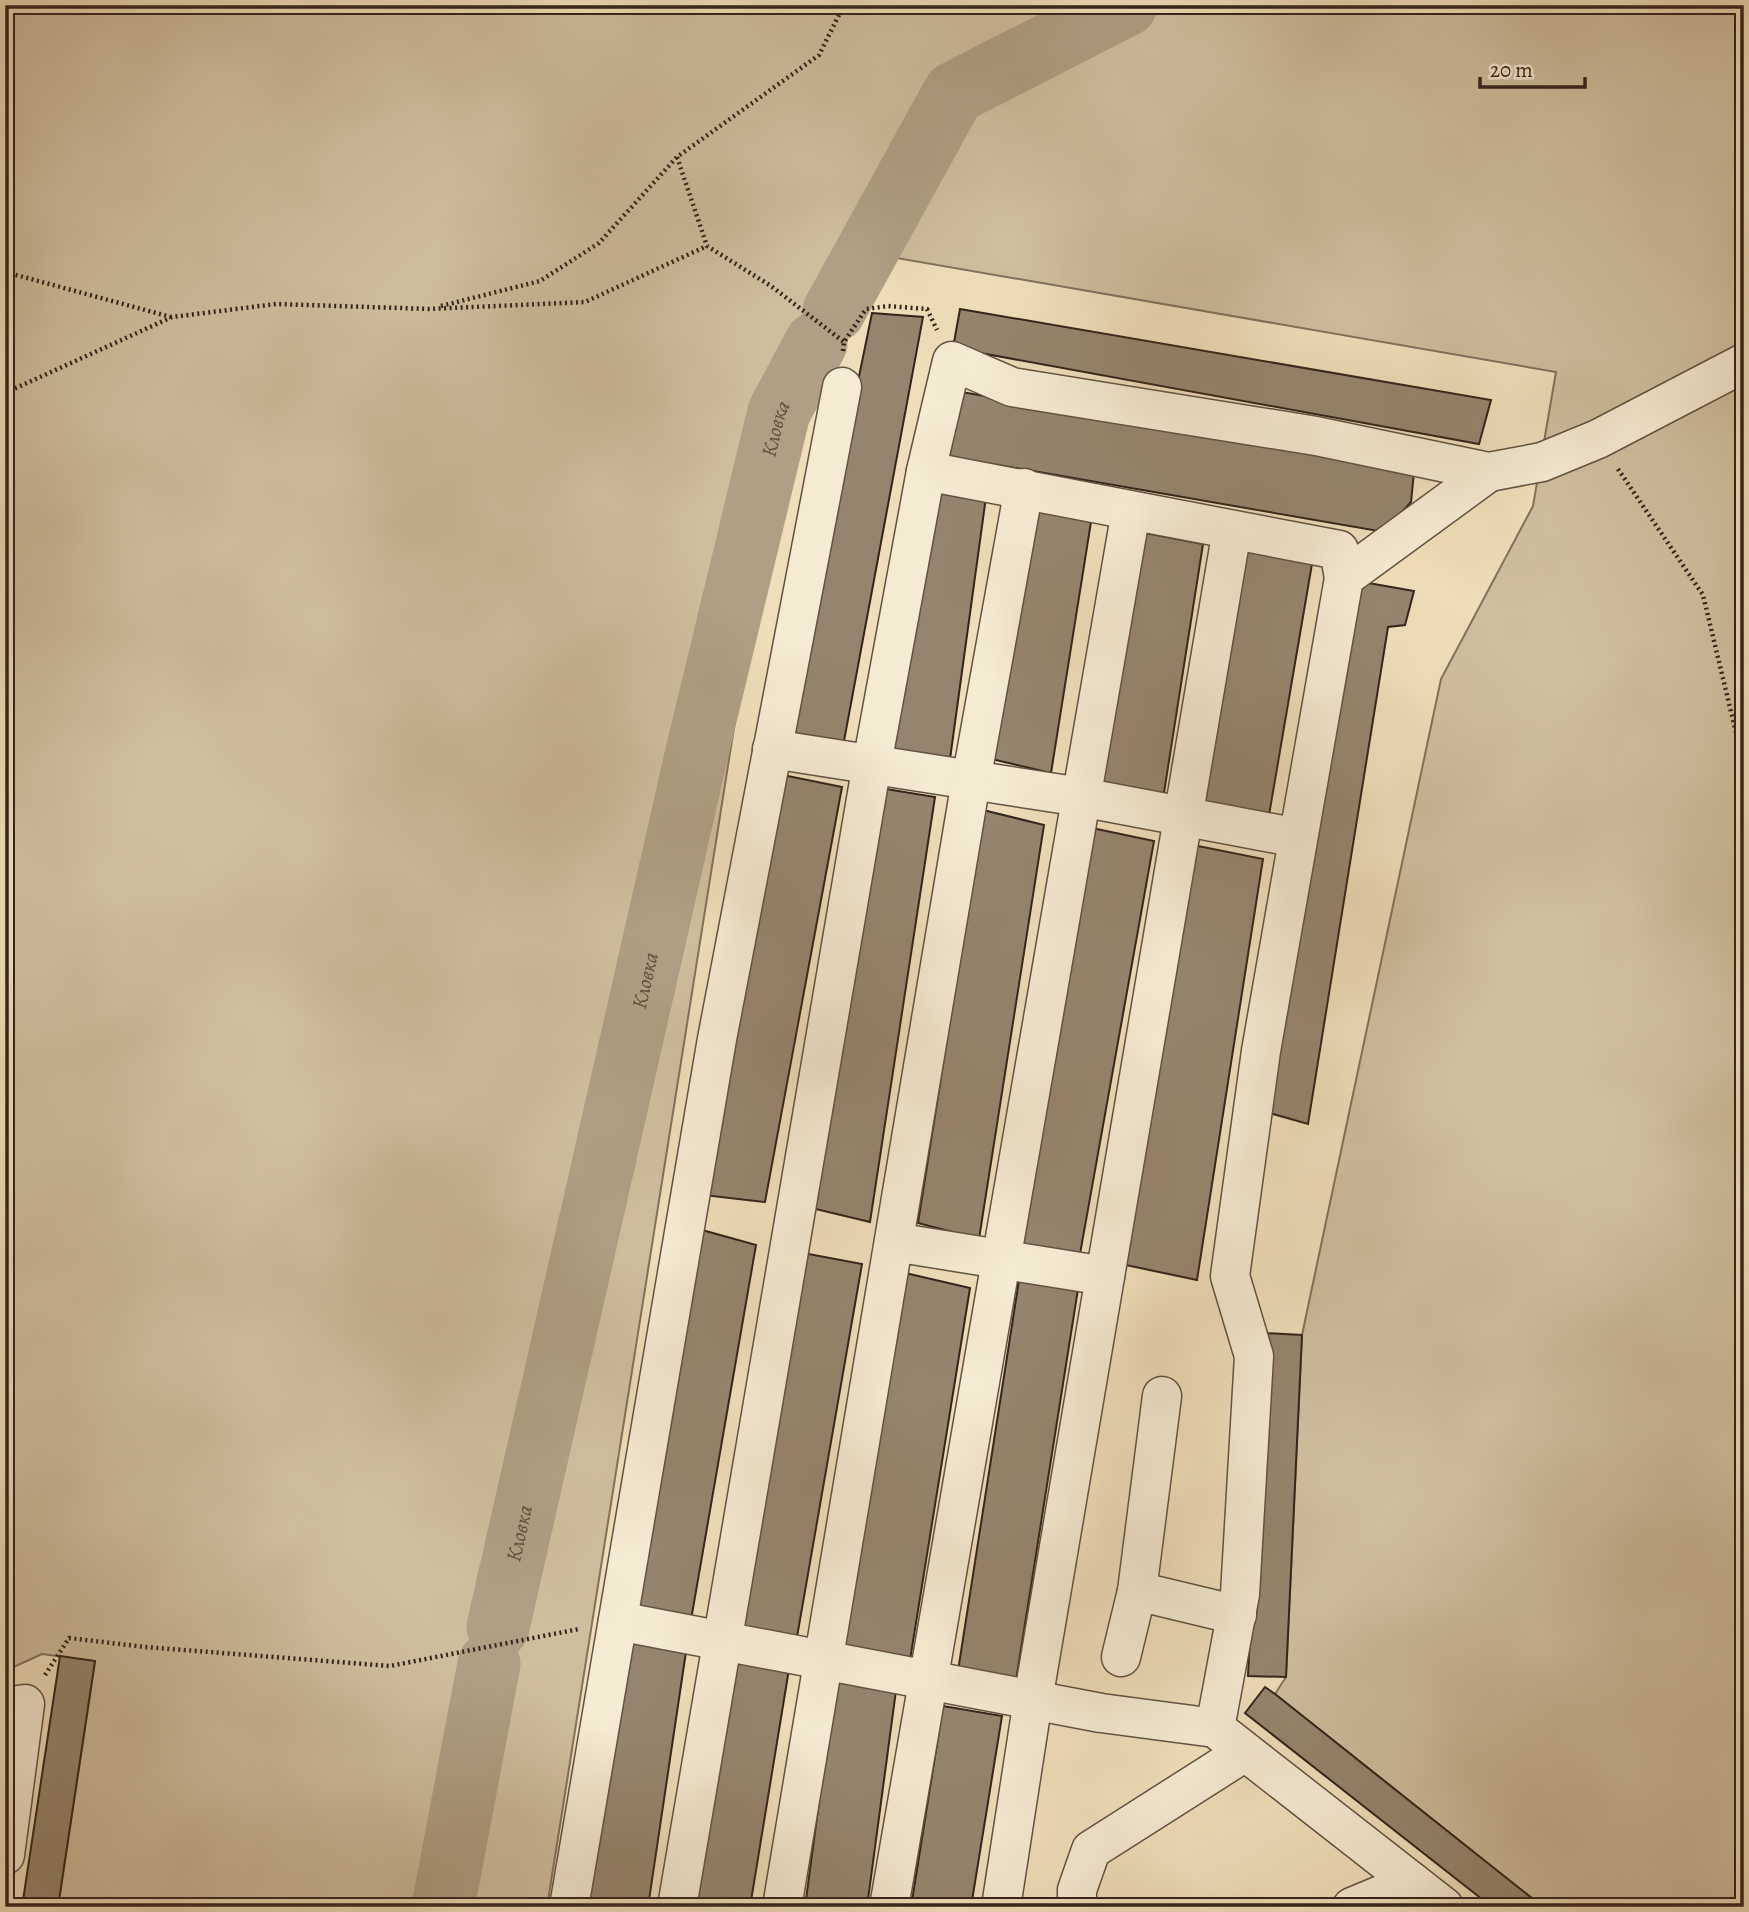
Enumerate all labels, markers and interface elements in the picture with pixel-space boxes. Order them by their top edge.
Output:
scale bar [1480,46,1584,90]
text: 20 m [1490,56,1533,84]
water label: Кловка [755,395,797,460]
water label: Кловка [625,949,665,1012]
water label: Кловка [499,1502,539,1564]

